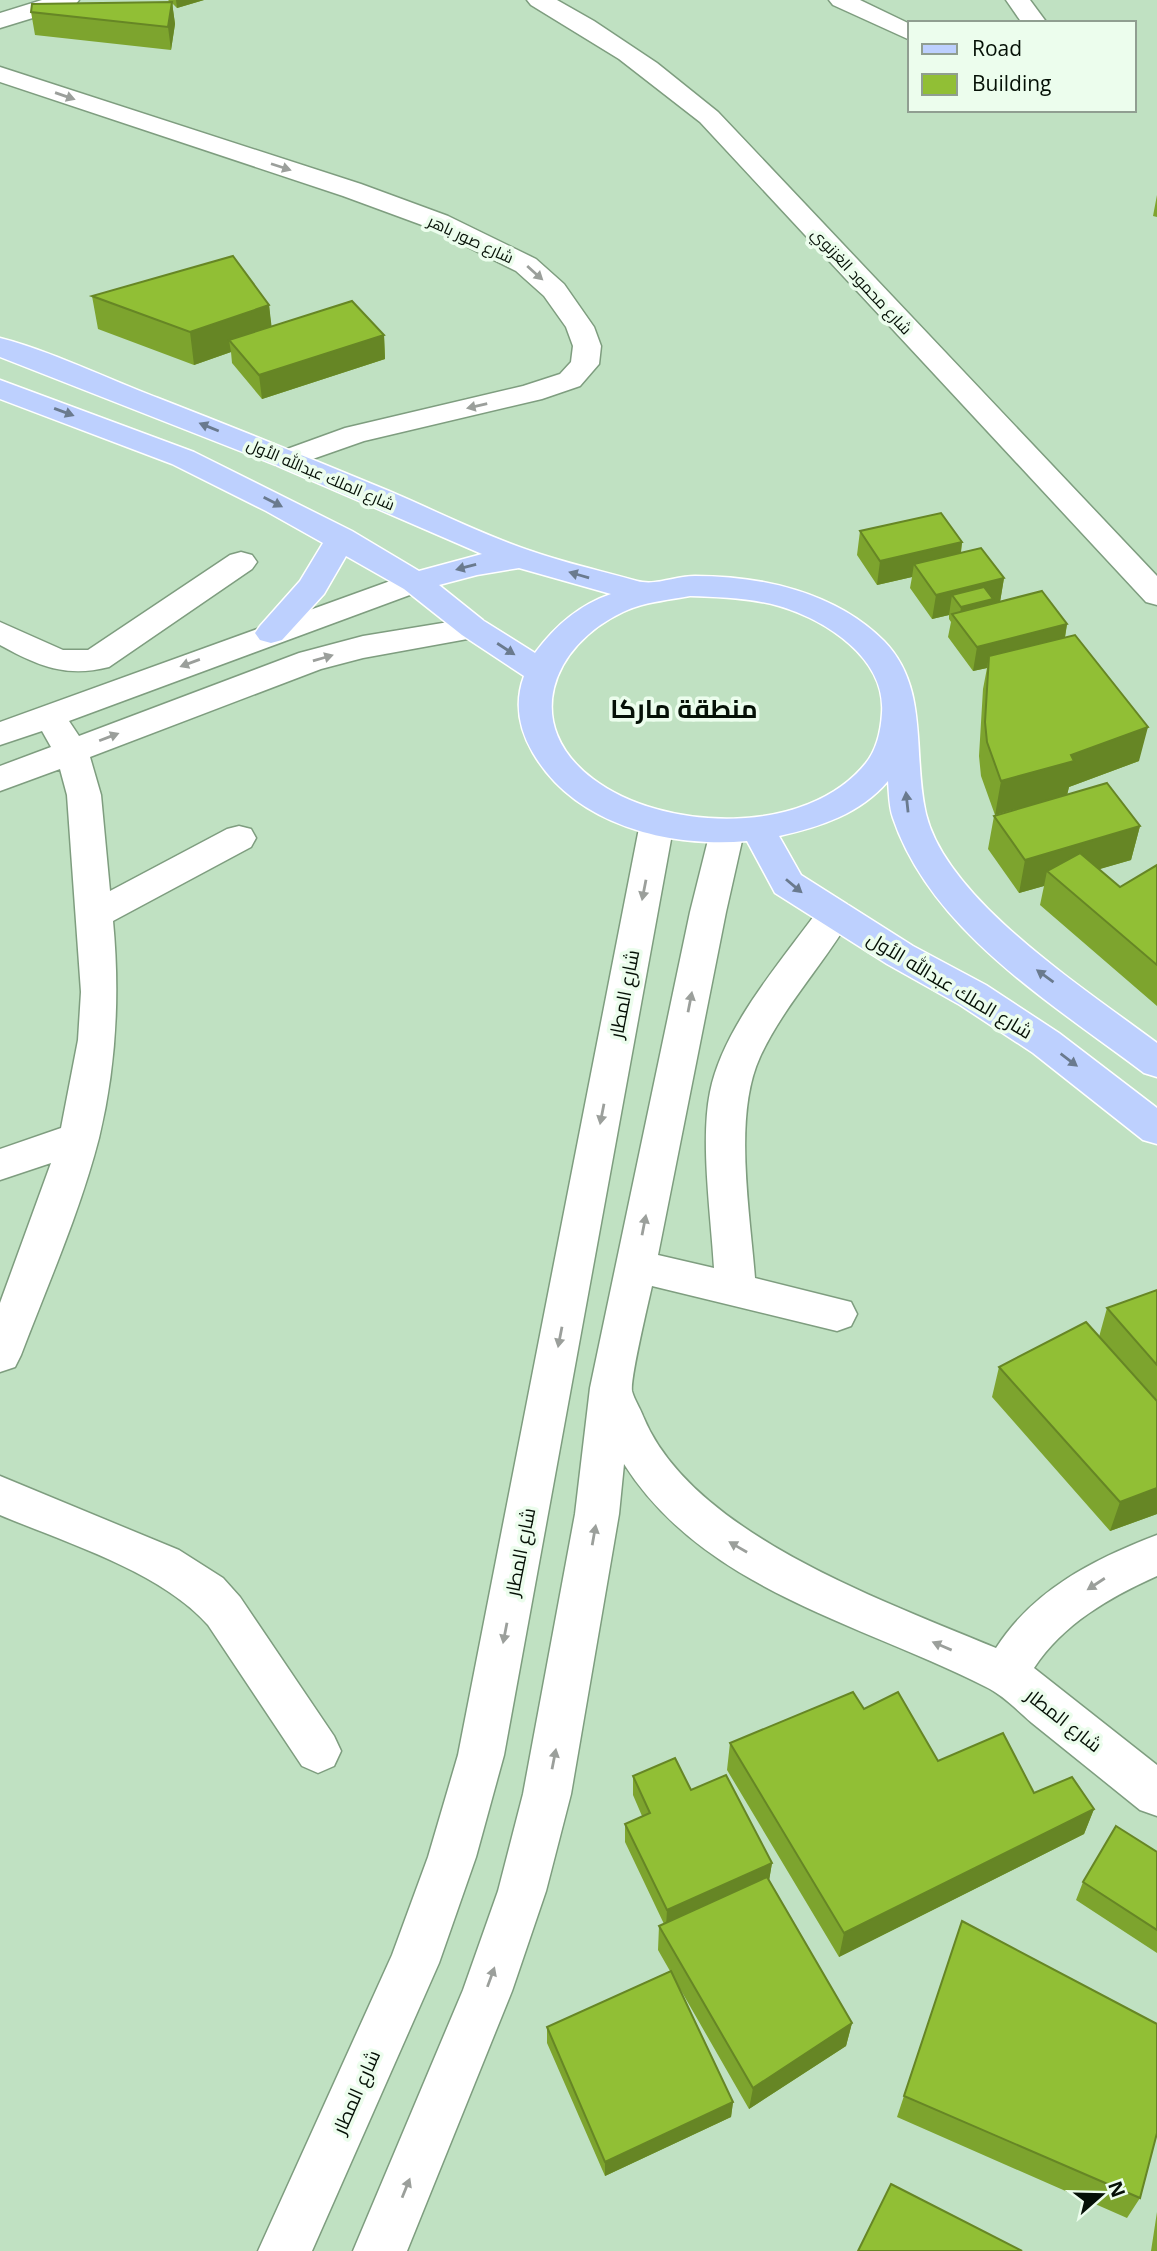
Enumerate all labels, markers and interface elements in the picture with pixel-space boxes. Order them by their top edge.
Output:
legend [908,21,1136,112]
text: Road [972,34,1022,62]
text: Building [972,69,1051,97]
one-way arrow [54,91,75,102]
one-way arrow [271,162,292,172]
street label: شارع صور باهر [423,209,518,269]
street label: شارع محمود الغزنوي [805,223,917,341]
one-way arrow [526,265,544,281]
one-way arrow [466,401,488,412]
one-way arrow [54,407,75,418]
one-way arrow [198,422,219,433]
street label: شارع الملك عبدالله الأول [243,433,398,516]
one-way arrow [263,496,283,508]
one-way arrow [455,562,477,573]
one-way arrow [568,569,590,580]
one-way arrow [496,643,516,656]
one-way arrow [312,652,334,663]
one-way arrow [179,658,200,669]
district label: منطقة ماركا [610,690,758,726]
one-way arrow [99,731,120,742]
one-way arrow [901,791,912,813]
one-way arrow [638,879,649,901]
one-way arrow [785,879,803,894]
street label: شارع الملك عبدالله الأول [862,925,1038,1046]
street label: شارع المطار [602,947,646,1042]
one-way arrow [1036,969,1054,983]
one-way arrow [684,991,695,1013]
one-way arrow [1059,1053,1077,1068]
one-way arrow [596,1103,607,1125]
one-way arrow [639,1214,650,1236]
one-way arrow [554,1326,565,1348]
street label: شارع المطار [498,1505,542,1600]
one-way arrow [589,1524,600,1546]
one-way arrow [728,1541,747,1553]
one-way arrow [1086,1577,1105,1590]
one-way arrow [499,1622,510,1644]
one-way arrow [931,1641,952,1652]
street label: شارع المطار [1019,1682,1107,1759]
one-way arrow [549,1748,560,1770]
one-way arrow [486,1967,497,1988]
street label: شارع المطار [325,2046,387,2140]
north arrow [1066,2160,1136,2230]
one-way arrow [400,2177,411,2198]
text: N [1102,2177,1132,2201]

